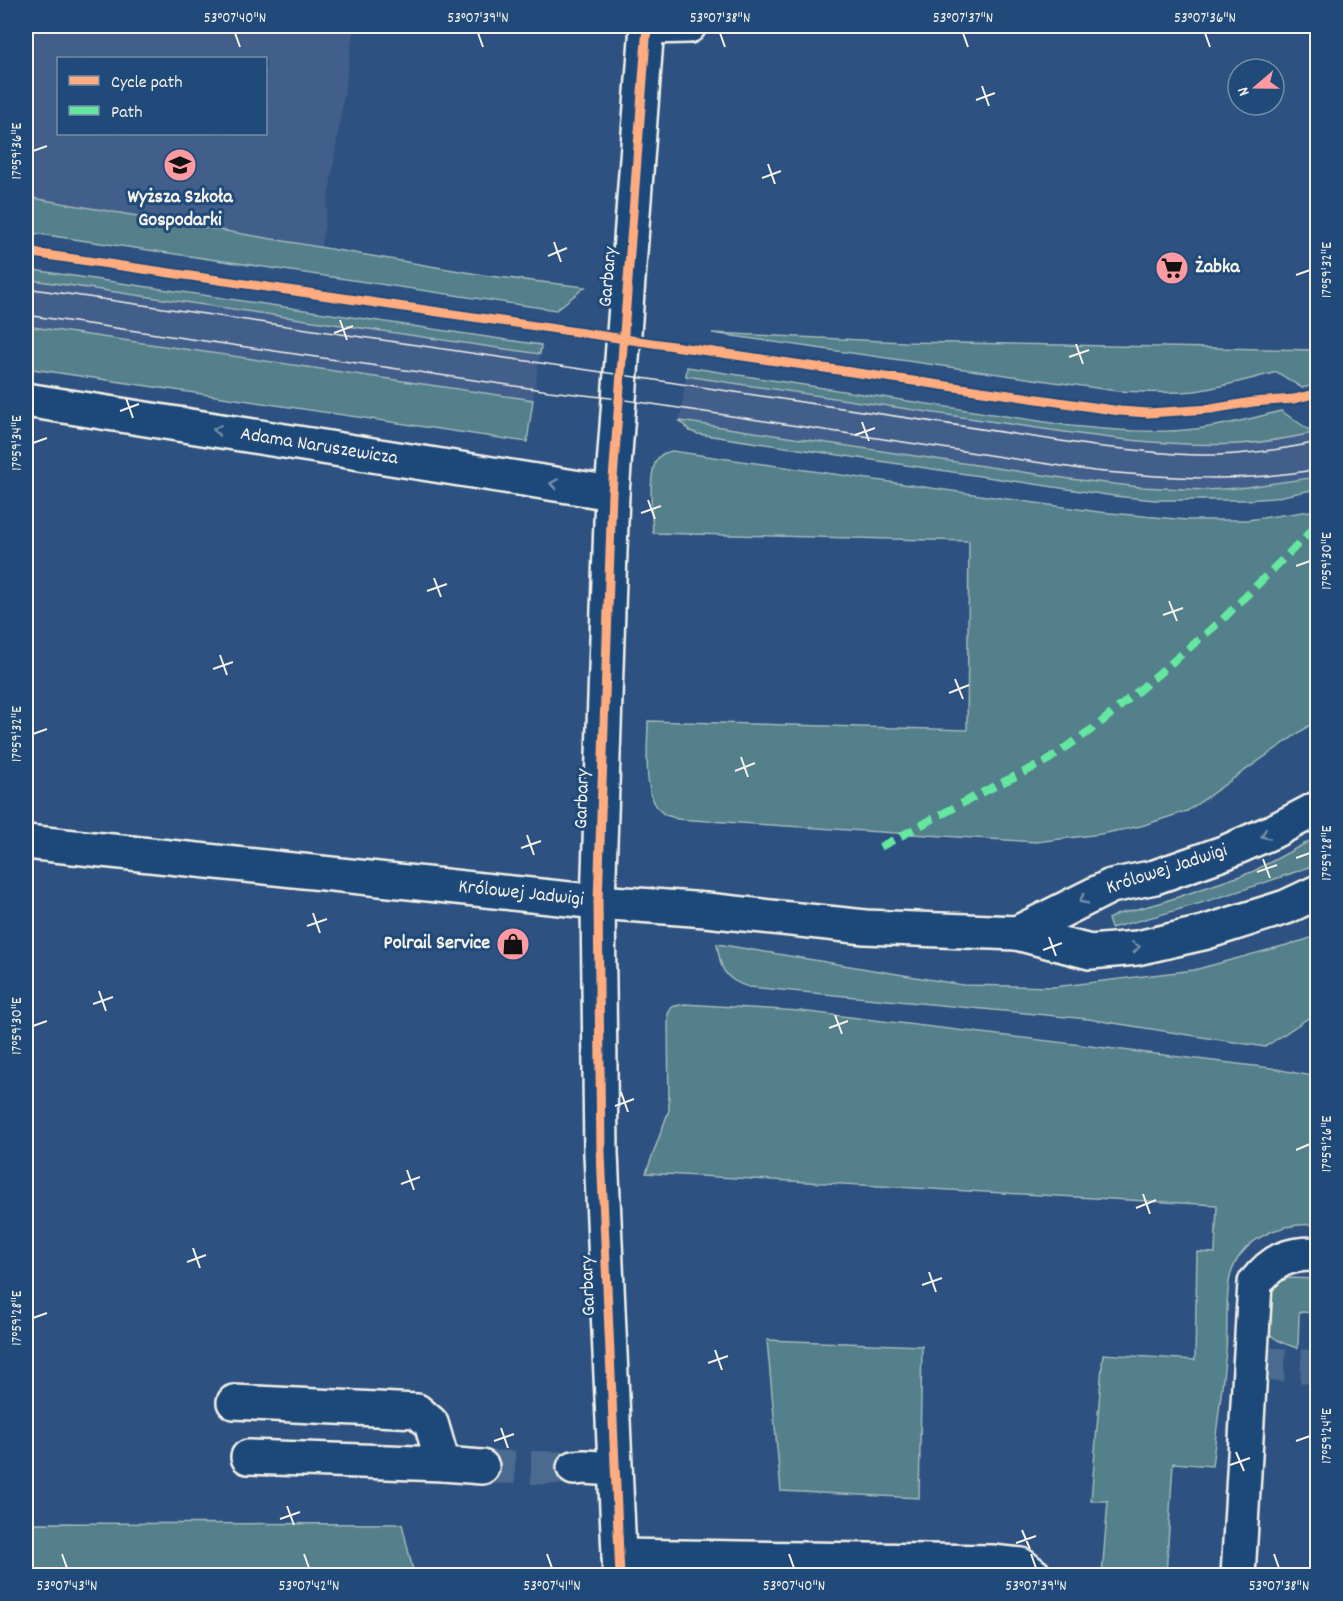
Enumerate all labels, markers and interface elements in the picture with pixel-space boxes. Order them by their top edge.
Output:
text: 53°07'40"N [204,8,266,30]
text: 53°07'39"N [447,8,509,30]
text: 53°07'38"N [690,8,750,30]
text: 53°07'37"N [933,8,993,30]
text: 53°07'36"N [1174,8,1236,30]
legend [57,57,267,135]
north arrow [1226,57,1286,117]
text: Cycle path [111,71,182,96]
text: N [1232,84,1256,99]
text: Path [111,101,143,126]
text: 17°59'36"E [7,122,29,179]
school or university icon: Wyższa Szkoła Gospodarki [162,147,198,183]
place label: Wyższa Szkoła Gospodarki [127,184,233,235]
text: 17°59'32"E [1317,242,1339,298]
street label: Garbary [592,245,626,308]
supermarket icon: Żabka [1154,250,1190,286]
place label: Żabka [1195,254,1240,282]
text: 17°59'34"E [7,415,29,471]
street label: Adama Naruszewicza [238,421,400,473]
one-way arrow [212,425,221,437]
one-way arrow [550,479,559,491]
text: 17°59'30"E [1317,532,1339,590]
text: 17°59'32"E [7,706,29,762]
street label: Garbary [568,767,598,830]
text: 17°59'28"E [1317,825,1339,881]
one-way arrow [1261,828,1272,840]
street label: Królowej Jadwigi [1103,837,1231,903]
street label: Królowej Jadwigi [457,874,585,915]
one-way arrow [1078,893,1089,905]
shop icon: Polrail Service [495,926,531,962]
place label: Polrail Service [384,930,490,958]
one-way arrow [1131,942,1140,954]
text: 17°59'30"E [7,997,29,1055]
text: 17°59'26"E [1317,1115,1339,1172]
street label: Garbary [574,1254,604,1317]
text: 17°59'28"E [7,1290,29,1346]
text: 17°59'24"E [1317,1408,1339,1464]
text: 53°07'43"N [37,1576,97,1598]
text: 53°07'42"N [279,1576,339,1598]
text: 53°07'41"N [523,1576,581,1598]
text: 53°07'40"N [763,1576,825,1598]
text: 53°07'39"N [1005,1576,1067,1598]
text: 53°07'38"N [1249,1576,1309,1598]

